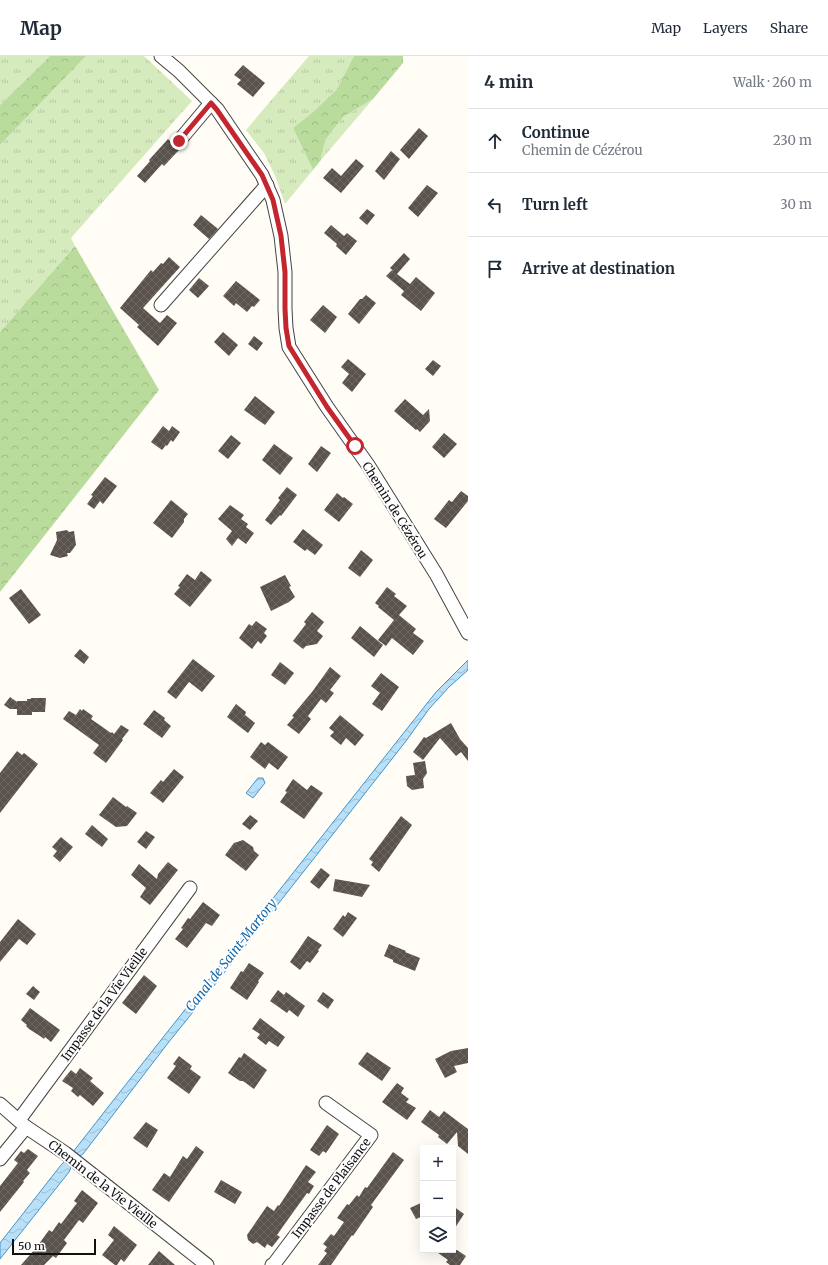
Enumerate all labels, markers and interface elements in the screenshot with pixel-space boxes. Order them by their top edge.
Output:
text: Map [20,16,62,40]
text: Map [651,19,681,37]
text: Layers [703,19,748,37]
text: Share [770,19,808,37]
text: 4 min [484,71,533,93]
text: Walk · 260 m [733,74,812,91]
text: Continue [522,123,590,142]
icon: ahead [484,130,506,152]
route end [170,132,188,150]
text: 230 m [773,132,812,149]
text: Chemin de Cézérou [522,142,643,159]
icon: left [484,194,506,216]
text: Turn left [522,195,588,214]
text: 30 m [780,196,812,213]
icon: arrive [484,258,506,280]
text: Arrive at destination [522,259,675,278]
route start [346,437,364,455]
street label: Chemin de Cézérou [359,459,431,562]
water label: Canal de Saint-Martory [182,895,280,1015]
street label: Impasse de la Vie Vieille [58,944,150,1064]
street label: Impasse de Plaisance [288,1135,374,1241]
street label: Chemin de la Vie Vieille [45,1137,161,1231]
map controls [420,1145,456,1253]
button: + [420,1145,456,1181]
button: − [420,1181,456,1217]
button: layers [420,1217,456,1253]
scale bar [12,1237,96,1256]
text: 50 m [18,1239,45,1253]

